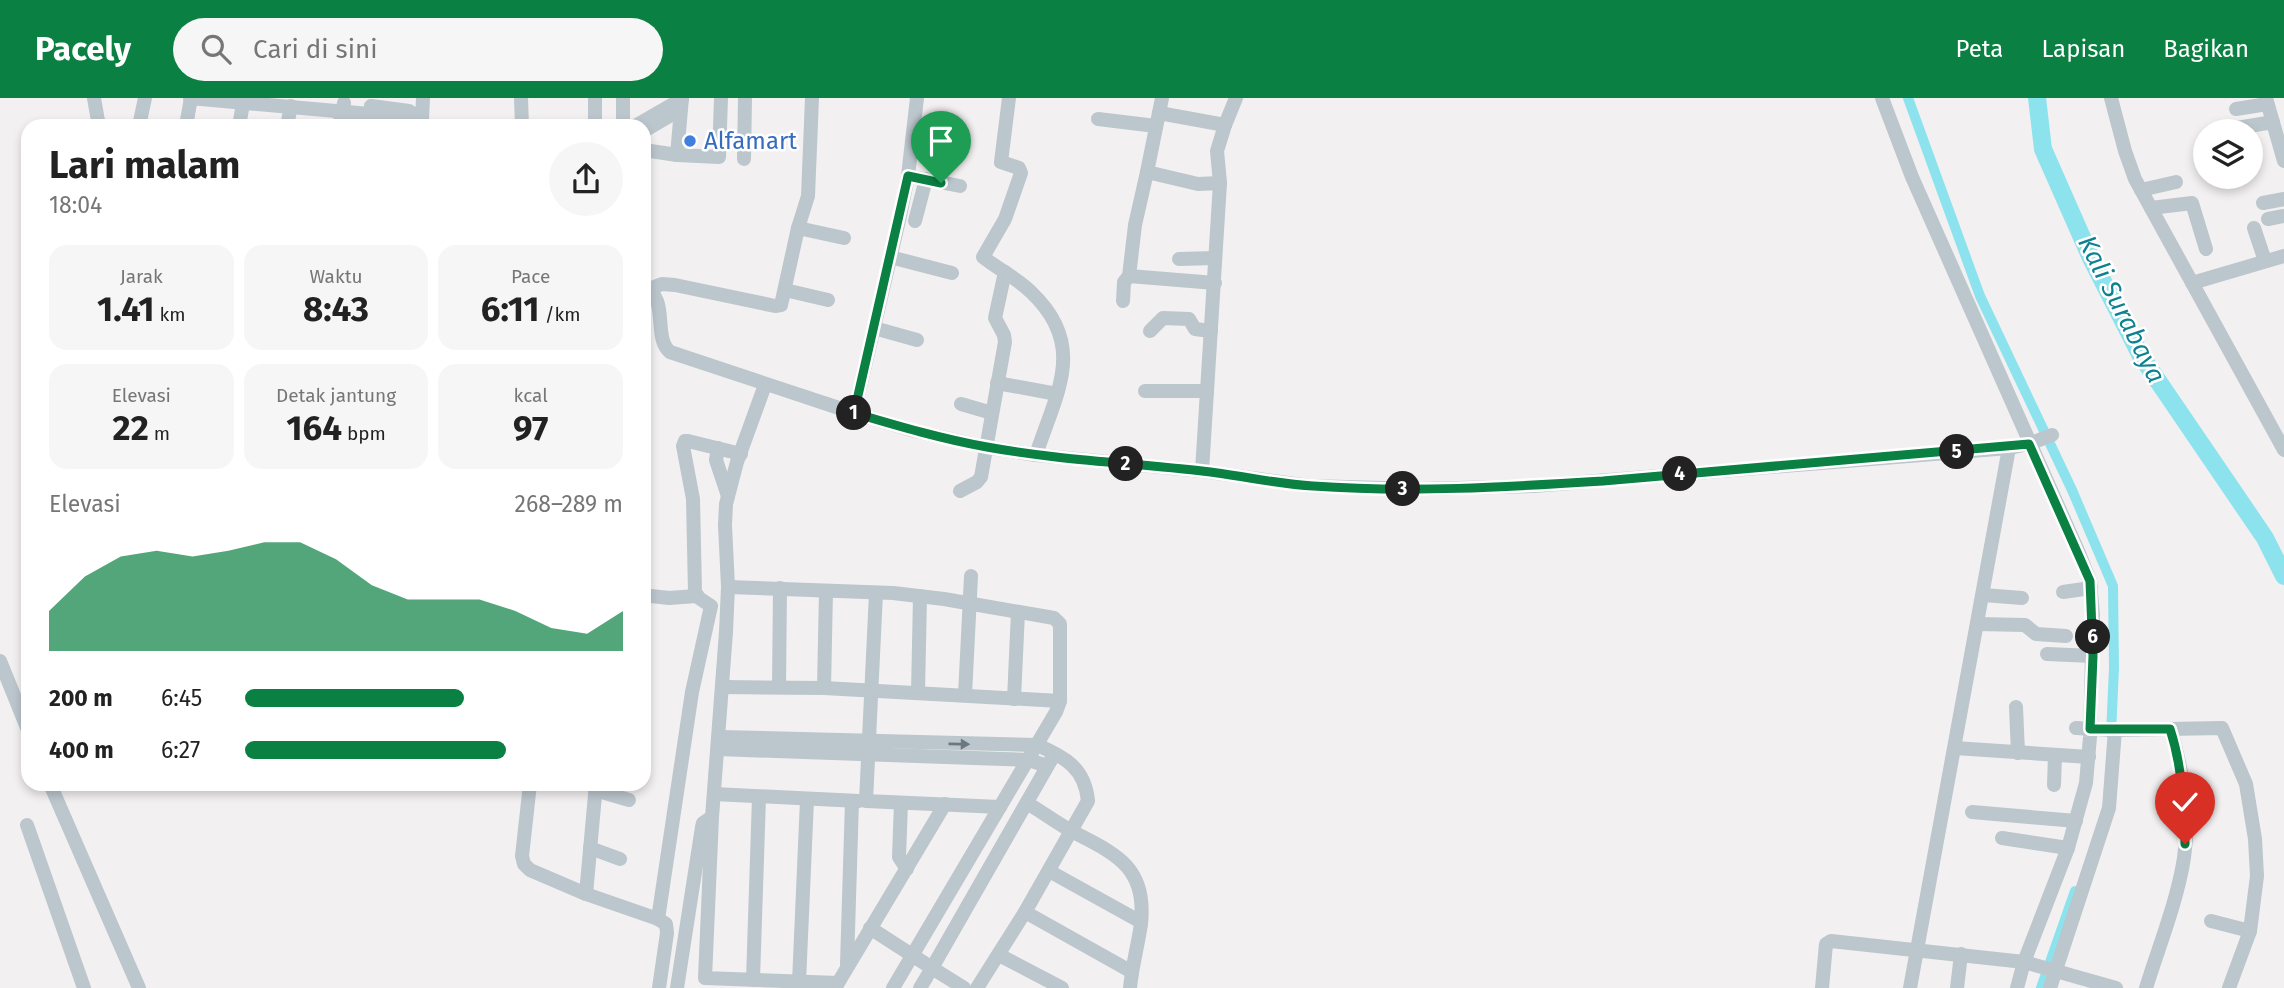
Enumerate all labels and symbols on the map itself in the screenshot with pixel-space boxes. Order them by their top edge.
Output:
pin [911,111,971,183]
place label: Alfamart [704,127,797,155]
marker: Alfamart [682,133,698,149]
water label: Kali Surabaya [2071,230,2172,388]
pin: 1 [836,396,872,430]
pin: 5 [1940,434,1974,470]
pin: 2 [1108,446,1144,482]
pin: 4 [1662,456,1698,492]
pin: 3 [1386,472,1420,506]
pin: 6 [2076,620,2110,654]
one-way arrow [949,738,971,750]
pin [2155,772,2215,844]

